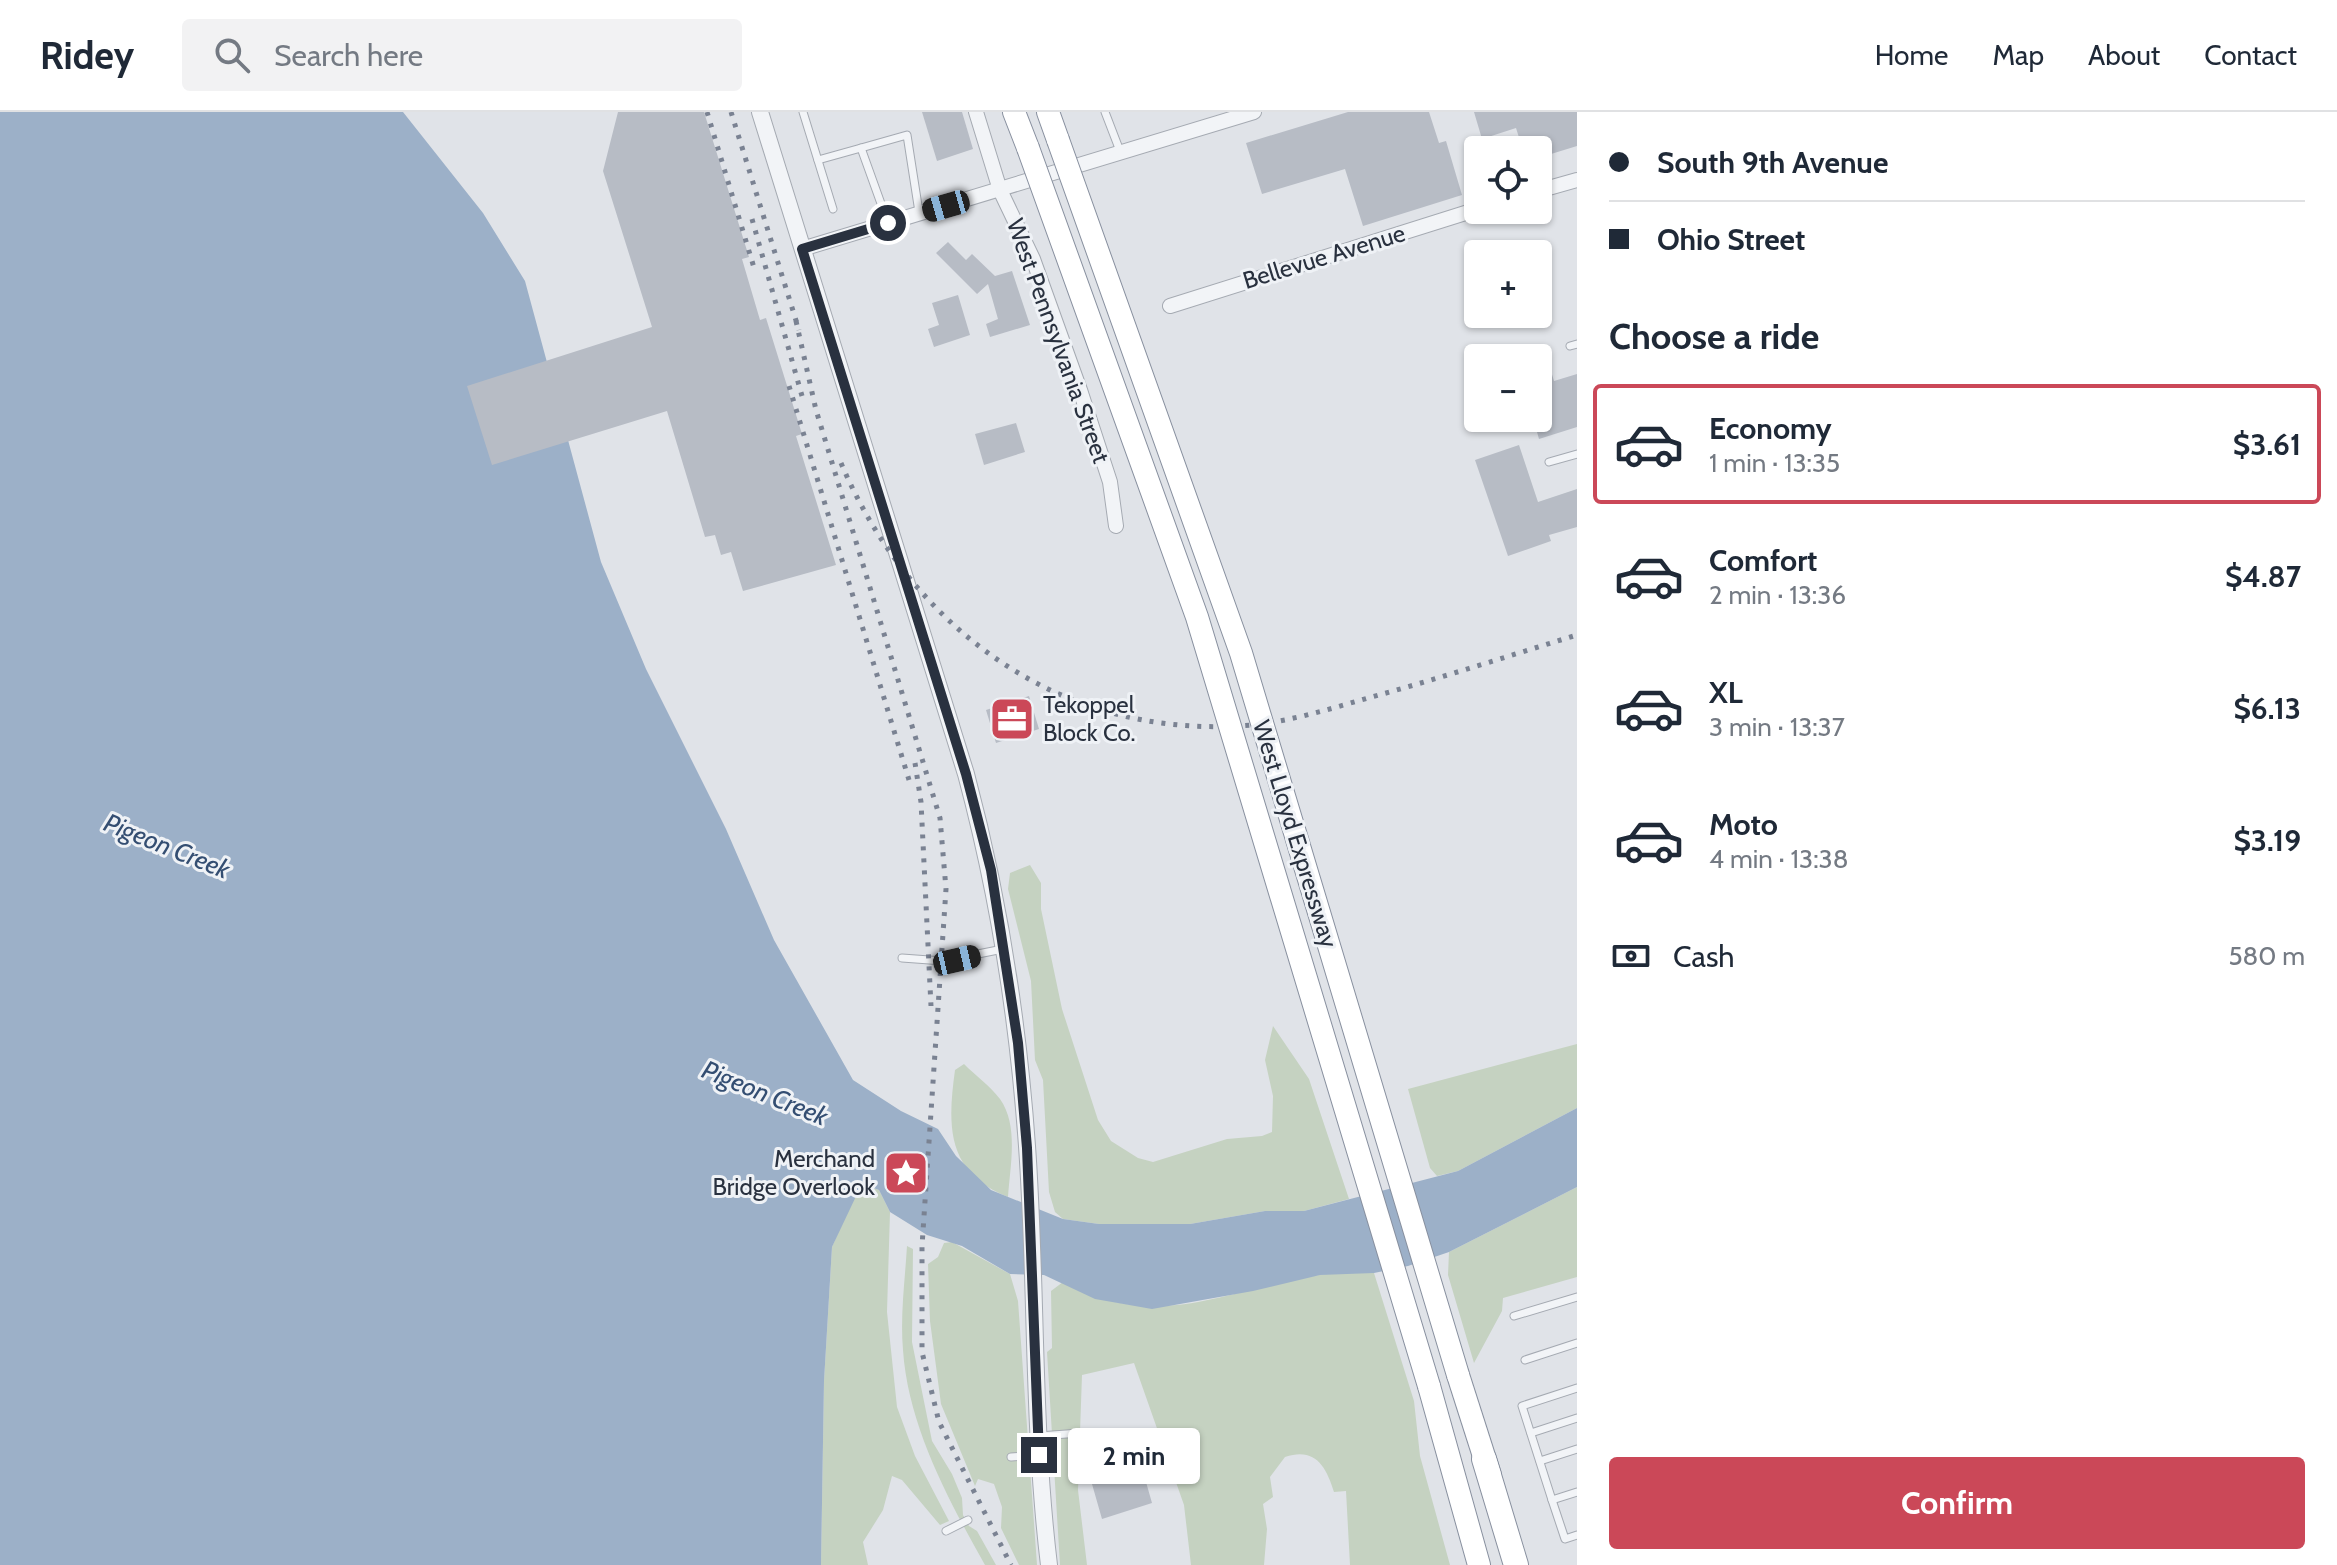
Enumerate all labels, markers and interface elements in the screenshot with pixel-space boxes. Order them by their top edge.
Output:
search box [182,19,742,91]
text: Ridey [40,32,134,79]
icon: search [210,33,254,77]
text: Search here [274,37,423,74]
text: Home [1875,38,1948,72]
text: Map [1992,38,2044,72]
text: About [2088,38,2160,72]
text: Contact [2204,38,2297,72]
map controls [1464,136,1552,432]
button: locate [1464,136,1552,224]
text: South 9th Avenue [1657,144,1888,181]
car [920,188,972,224]
route start [870,205,906,241]
street label: West Pennsylvania Street [1001,215,1116,467]
street label: Bellevue Avenue [1239,218,1409,295]
text: Ohio Street [1657,221,1805,258]
button: + [1464,240,1552,328]
text: Choose a ride [1609,314,1819,358]
button: − [1464,344,1552,432]
icon: car [1613,408,1685,480]
text: Economy [1709,410,1832,447]
text: $3.61 [2233,426,2301,463]
text: 1 min · 13:35 [1709,447,1840,479]
icon: car [1613,540,1685,612]
text: Comfort [1709,542,1817,579]
text: $4.87 [2225,558,2301,595]
text: 2 min · 13:36 [1709,579,1846,611]
icon: car [1613,672,1685,744]
text: XL [1709,674,1743,711]
place label: Tekoppel Block Co. [1043,690,1136,747]
text: $6.13 [2233,690,2301,727]
office icon: Tekoppel Block Co. [988,695,1036,743]
text: 3 min · 13:37 [1709,711,1845,743]
street label: West Lloyd Expressway [1247,717,1344,951]
icon: car [1613,804,1685,876]
water label: Pigeon Creek [99,806,235,886]
text: Moto [1709,806,1778,843]
text: $3.19 [2233,822,2301,859]
text: 4 min · 13:38 [1709,843,1848,875]
icon: cash [1609,934,1653,978]
text: Cash [1673,938,1735,975]
text: 580 m [2228,940,2305,972]
car [931,943,983,977]
water label: Pigeon Creek [697,1053,833,1133]
place label: Merchand Bridge Overlook [713,1144,875,1201]
place icon: Merchand Bridge Overlook [882,1149,930,1197]
callout: 2 min [1067,1427,1199,1483]
route end [1021,1437,1057,1473]
text: 2 min [1103,1440,1165,1472]
button: Confirm [1609,1457,2305,1549]

